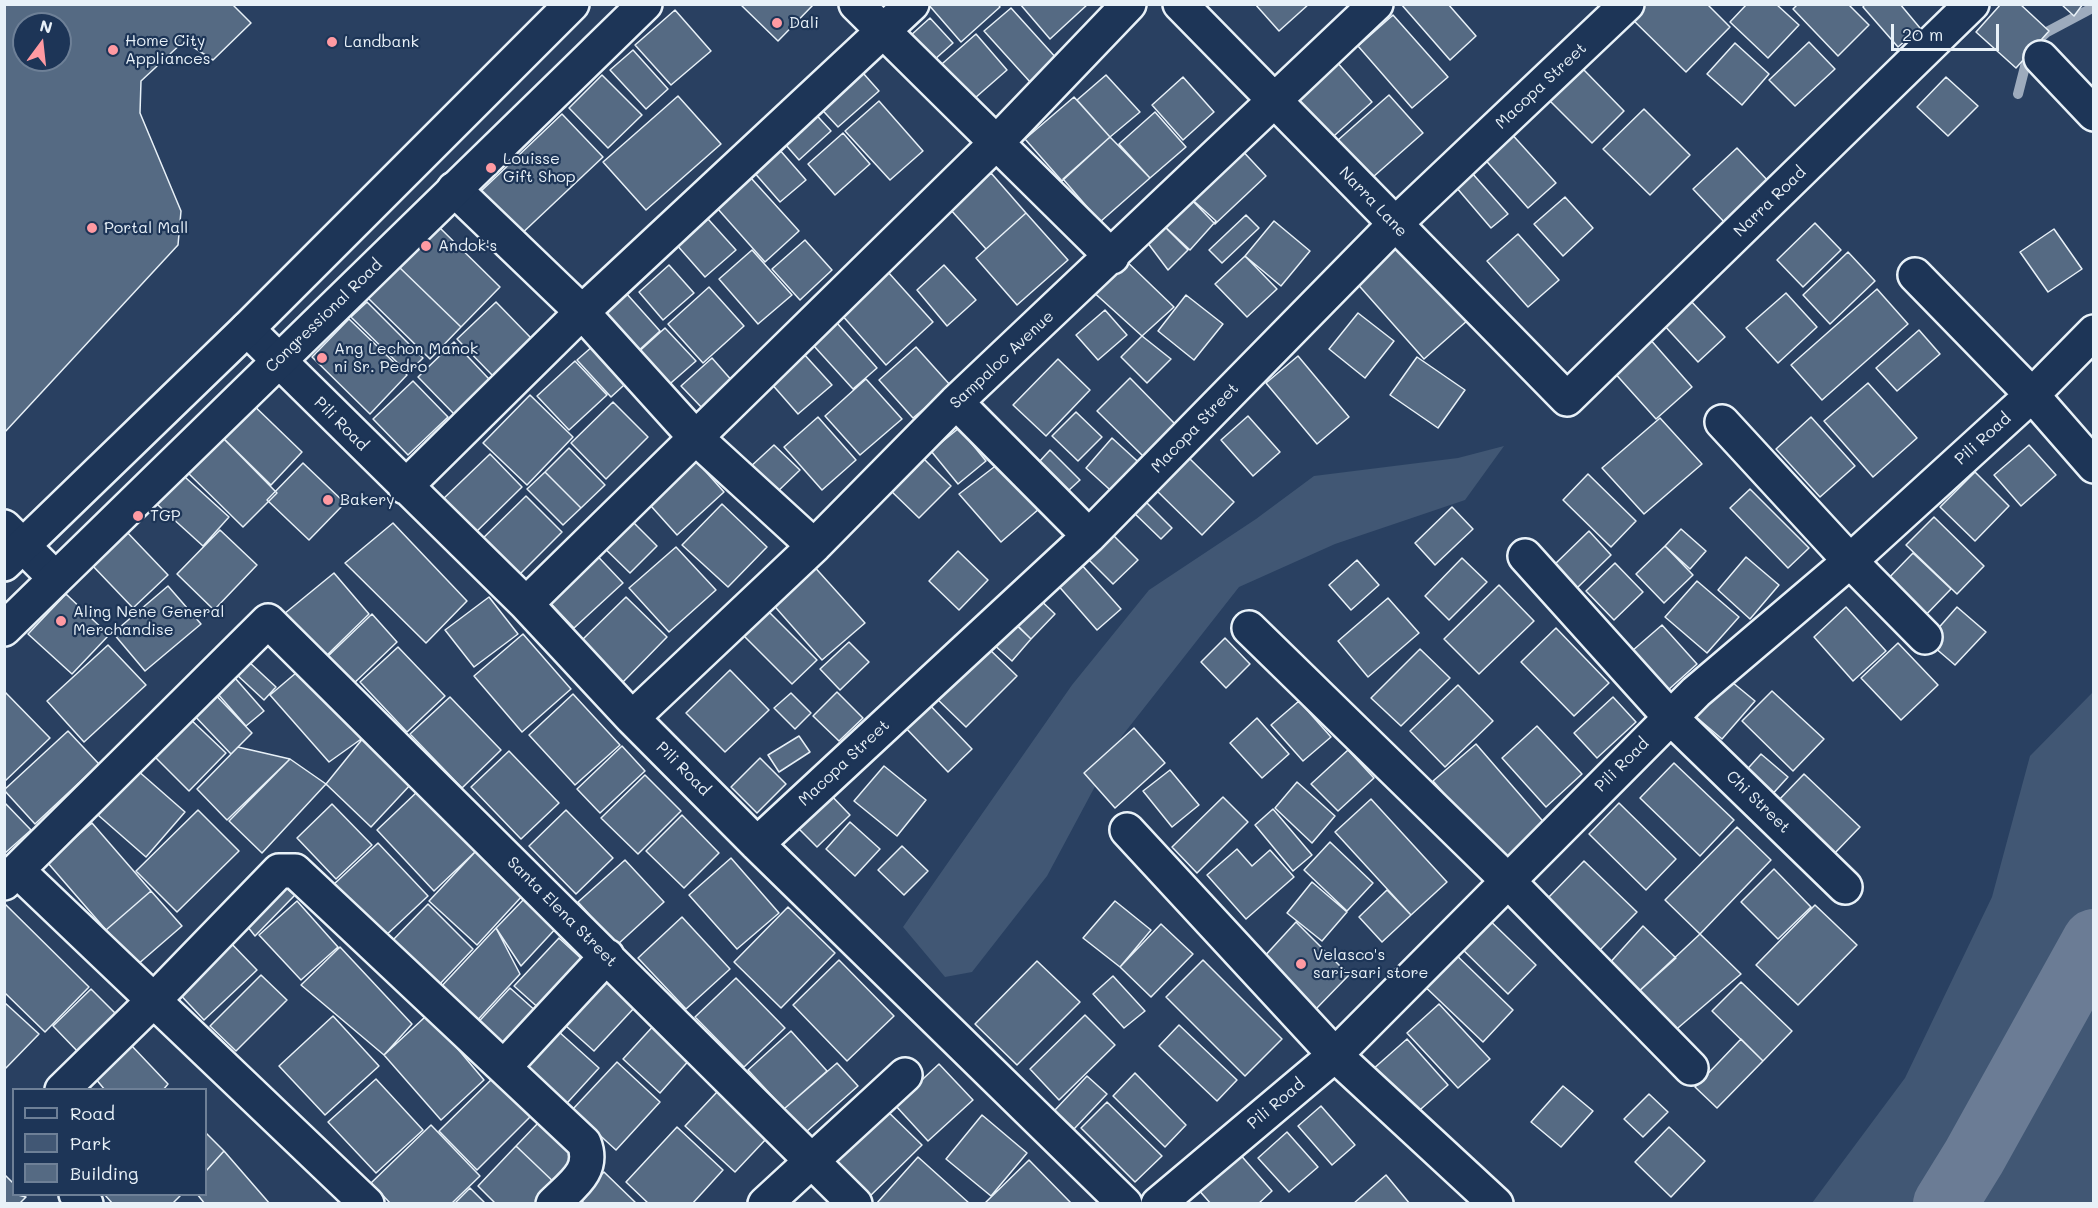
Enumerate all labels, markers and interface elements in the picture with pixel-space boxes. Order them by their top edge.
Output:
north arrow [12,12,72,72]
scale bar [1894,12,2002,50]
place label: Dali [789,13,819,33]
text: N [38,14,55,38]
marker: Dali [770,16,784,30]
text: 20 m [1902,22,1943,46]
place label: Home City Appliances [125,31,211,69]
place label: Landbank [344,32,419,52]
marker: Landbank [325,35,339,49]
street label: Macopa Street [1491,39,1591,133]
marker: Home City Appliances [106,43,120,57]
place label: Louisse Gift Shop [503,149,576,187]
marker: Louisse Gift Shop [484,161,498,175]
street label: Narra Lane [1335,163,1411,241]
street label: Narra Road [1730,163,1810,241]
place label: Portal Mall [104,218,188,238]
marker: Portal Mall [85,221,99,235]
place label: Andok's [438,236,497,256]
marker: Andok's [419,239,433,253]
street label: Congressional Road [262,255,386,377]
street label: Sampaloc Avenue [946,307,1058,413]
place label: Ang Lechon Manok ni Sr. Pedro [334,339,478,377]
marker: Ang Lechon Manok ni Sr. Pedro [315,351,329,365]
street label: Macopa Street [1147,379,1243,477]
street label: Pili Road [310,393,372,455]
street label: Pili Road [1951,409,2015,469]
place label: Bakery [340,490,395,510]
marker: Bakery [321,493,335,507]
place label: TGP [150,506,181,526]
marker: TGP [131,509,145,523]
place label: Aling Nene General Merchandise [73,602,224,640]
marker: Aling Nene General Merchandise [54,614,68,628]
street label: Macopa Street [794,716,894,810]
street label: Pili Road [1591,734,1653,796]
street label: Pili Road [652,738,714,800]
street label: Chi Street [1722,767,1794,837]
street label: Santa Elena Street [503,853,621,971]
place label: Velasco's sari-sari store [1313,945,1428,983]
marker: Velasco's sari-sari store [1294,957,1308,971]
street label: Pili Road [1244,1075,1308,1133]
legend [12,1088,207,1196]
text: Road [70,1101,115,1125]
text: Park [70,1131,111,1155]
text: Building [70,1161,138,1185]

